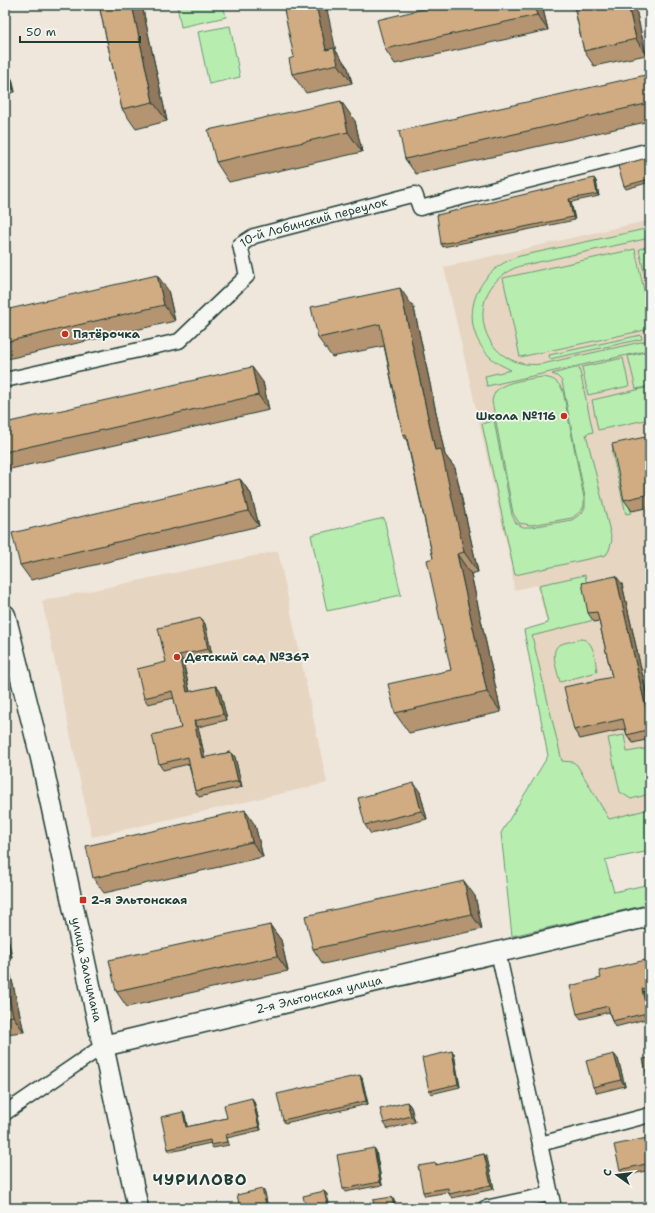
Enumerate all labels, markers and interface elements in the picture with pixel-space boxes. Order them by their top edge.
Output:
scale bar [20,18,140,44]
text: 50 m [26,24,56,40]
street label: 10-й Лобинский переулок [237,193,390,251]
place label: Пятёрочка [73,326,141,342]
marker: Пятёрочка [60,329,70,339]
place label: Школа №116 [476,408,556,424]
marker: Школа №116 [559,411,569,421]
place label: Детский сад №367 [185,649,310,665]
marker: Детский сад №367 [172,652,182,662]
place label: 2-я Эльтонская [91,892,187,908]
marker: 2-я Эльтонская [78,895,88,905]
street label: улица Зальцмана [68,916,106,1024]
street label: 2-я Эльтонская улица [254,972,384,1017]
north arrow [597,1155,637,1195]
text: С [600,1167,616,1178]
district label: ЧУРИЛОВО [153,1169,248,1190]

